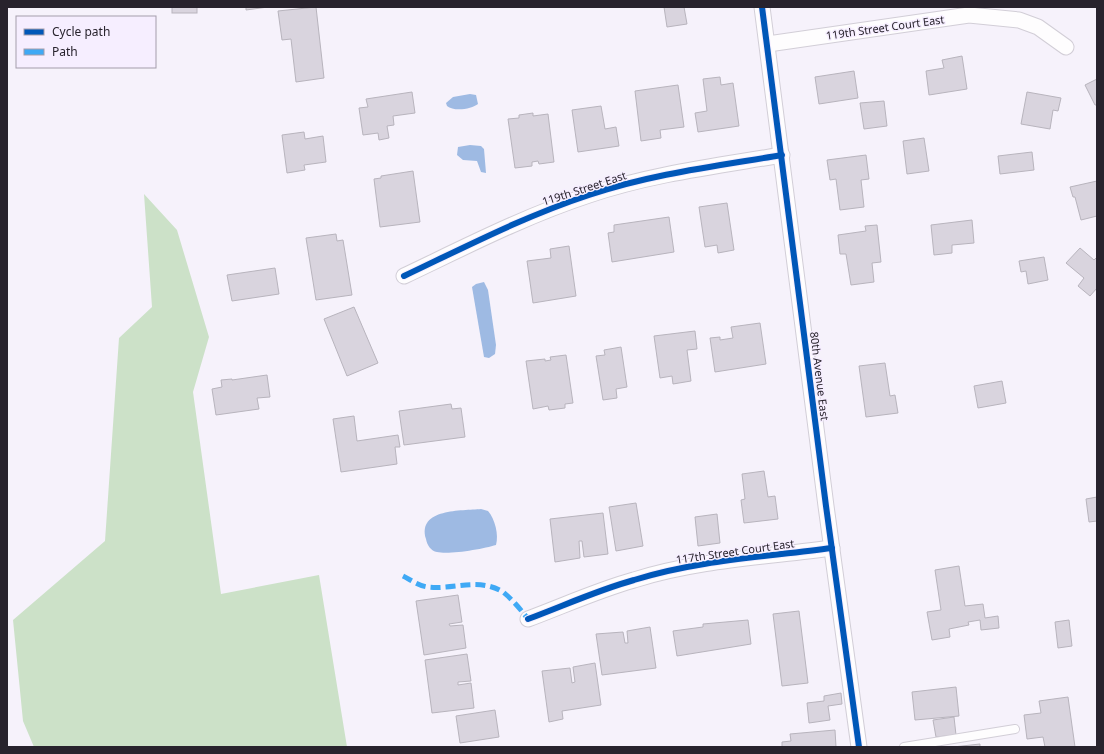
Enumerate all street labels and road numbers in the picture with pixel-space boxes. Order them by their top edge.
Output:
street label: 119th Street Court East [825,11,945,43]
street label: 119th Street East [540,167,628,209]
street label: 80th Avenue East [807,331,833,421]
street label: 117th Street Court East [675,535,795,567]

